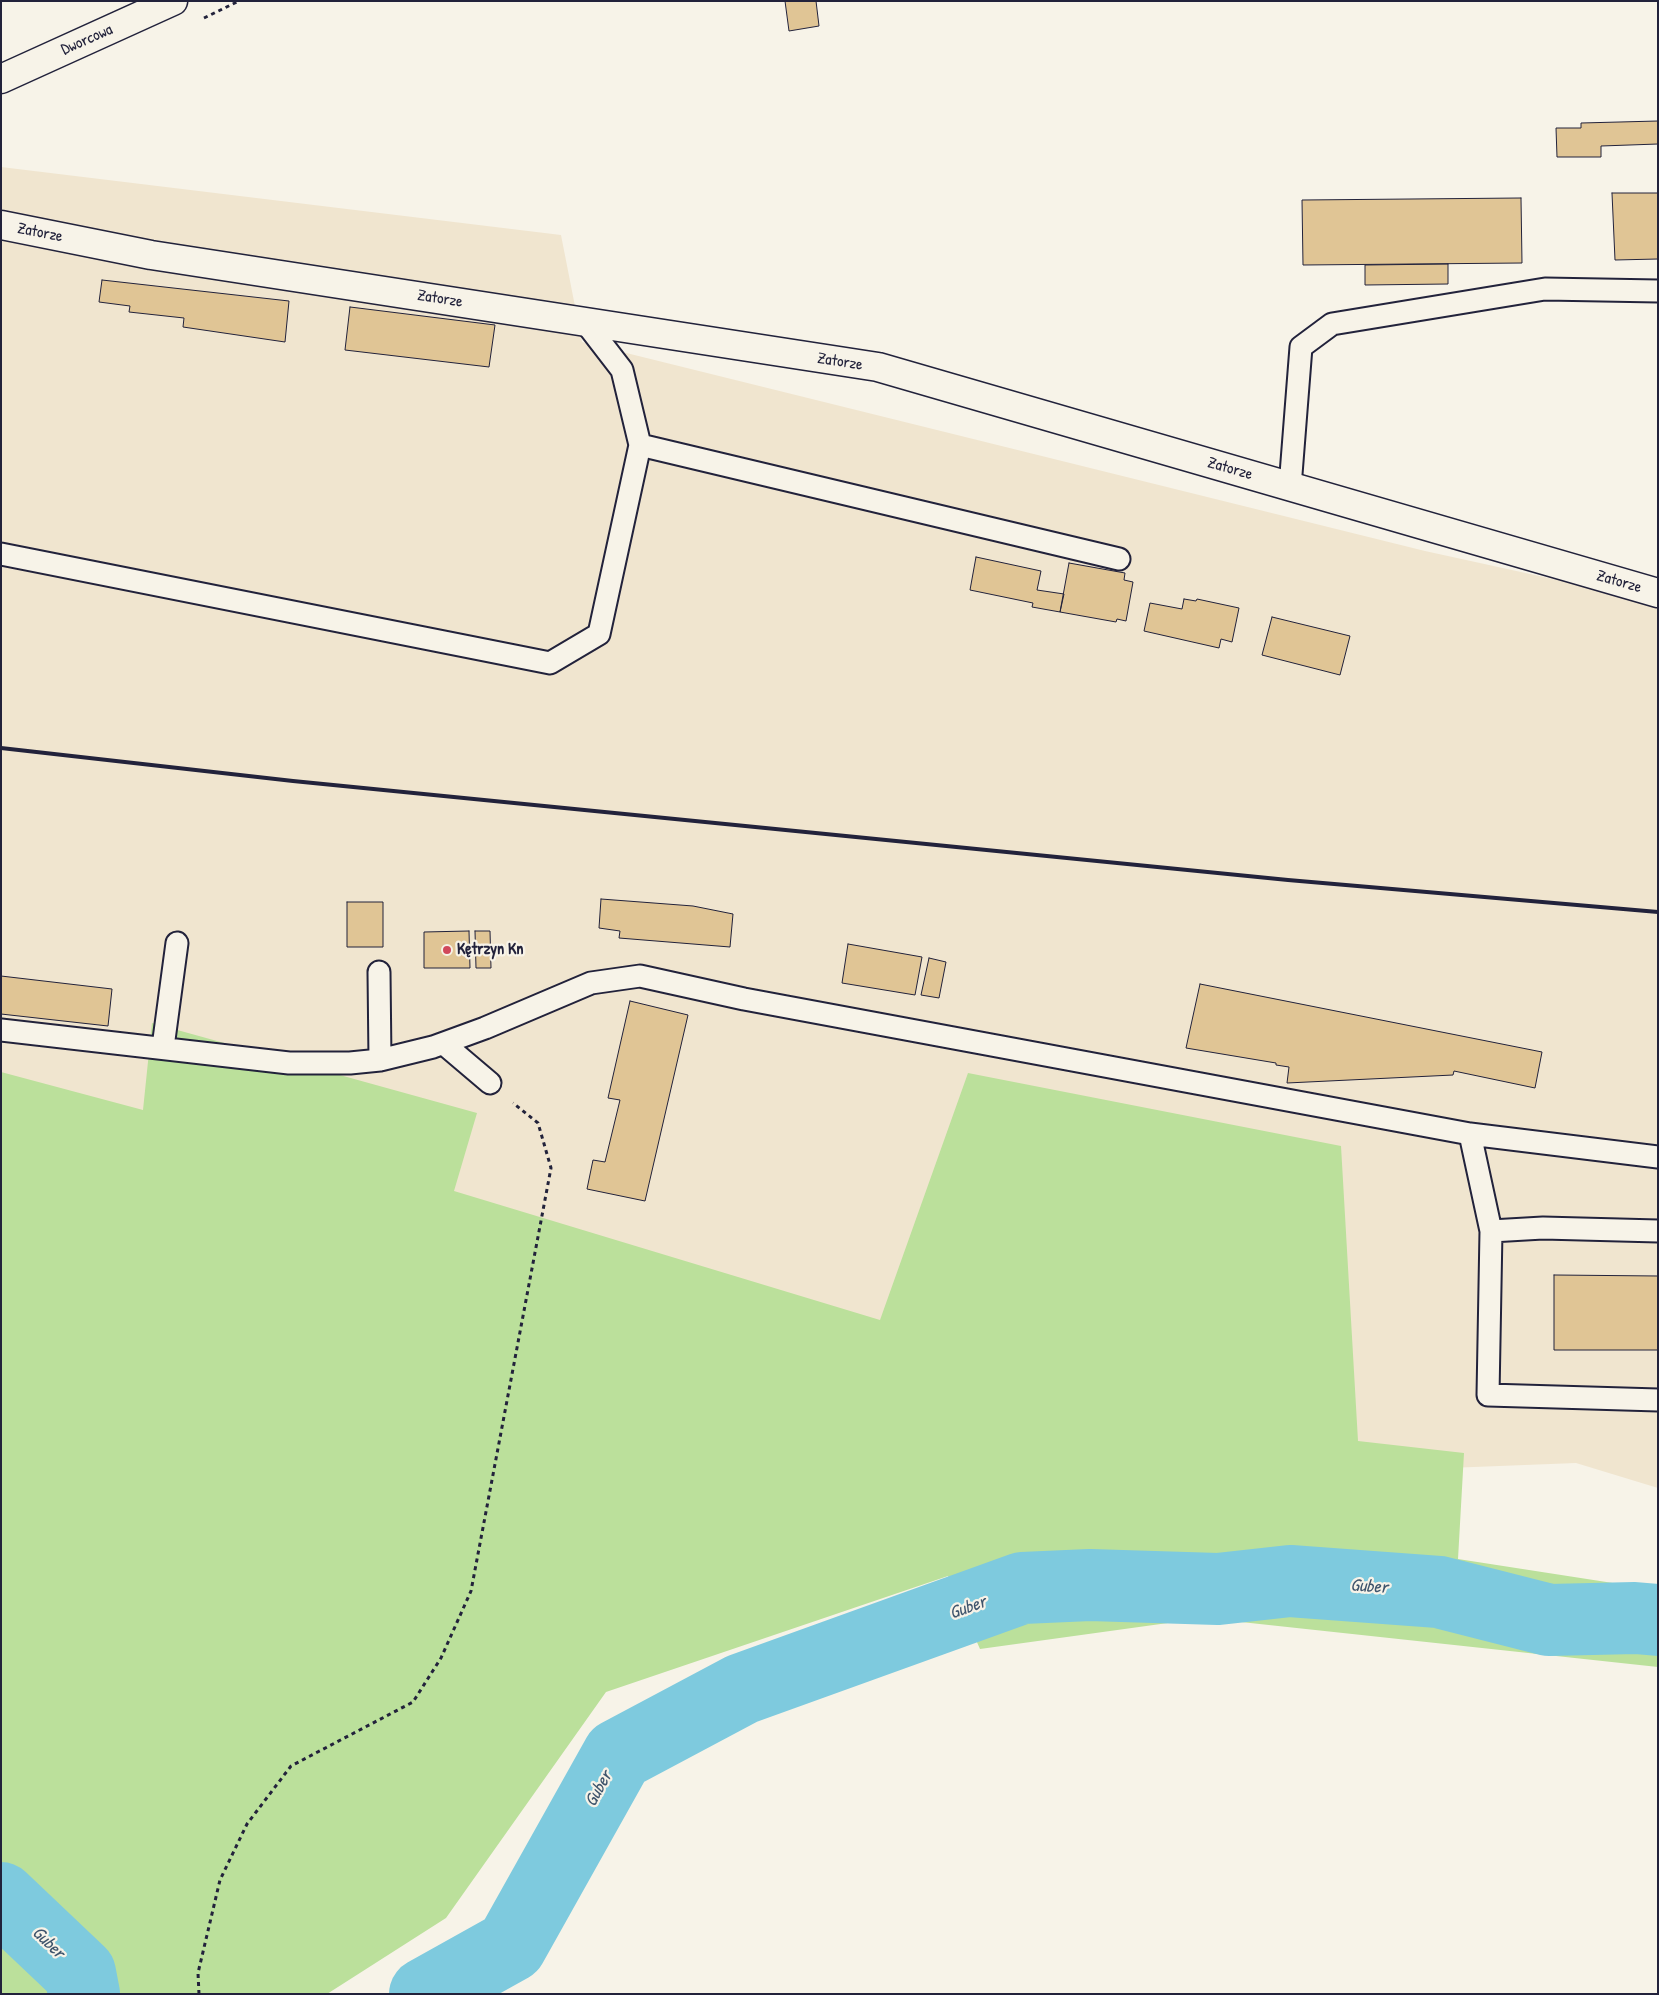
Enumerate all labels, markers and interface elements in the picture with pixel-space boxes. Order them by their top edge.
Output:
street label: Dworcowa [58,20,116,60]
street label: Zatorze [16,219,64,247]
street label: Zatorze [416,286,464,312]
street label: Zatorze [816,349,864,375]
street label: Zatorze [1205,453,1255,485]
street label: Zatorze [1594,566,1644,598]
place label: Kętrzyn Kn [457,940,524,960]
marker: Kętrzyn Kn [441,944,453,956]
water label: Guber [1350,1575,1388,1599]
water label: Guber [947,1591,989,1625]
water label: Guber [581,1767,617,1811]
water label: Guber [27,1922,69,1964]

